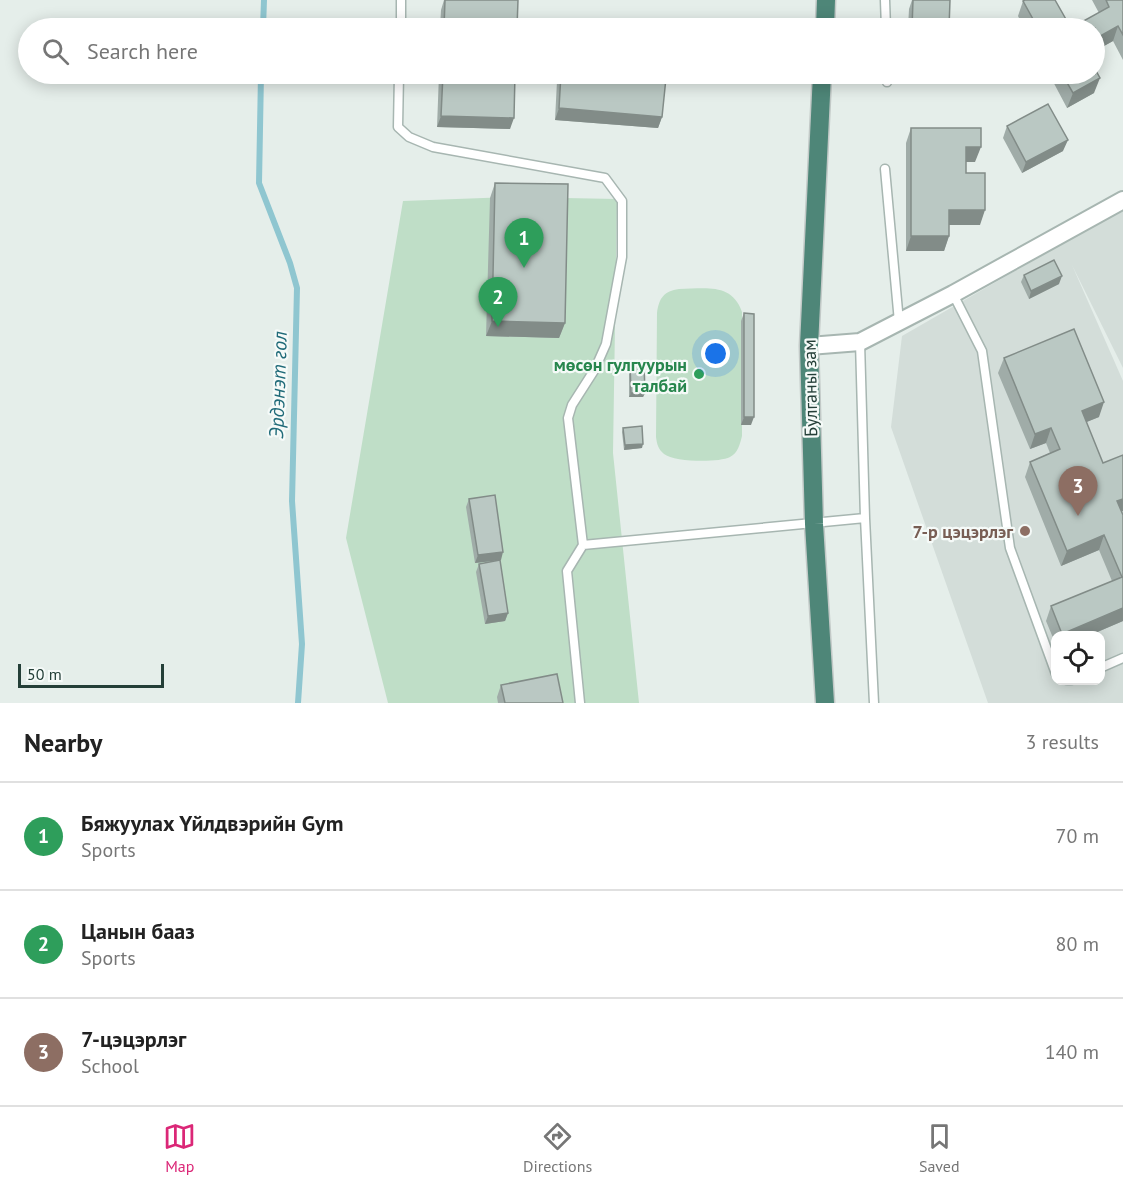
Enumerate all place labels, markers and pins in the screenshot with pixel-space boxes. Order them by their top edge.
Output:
pin: 1 [504,218,544,268]
pin: 2 [478,278,518,327]
place label: мөсөн гулгуурын талбай [554,353,687,397]
marker: мөсөн гулгуурын талбай [692,367,706,381]
pin: 3 [1058,466,1098,516]
place label: 7-р цэцэрлэг [913,520,1013,543]
marker: 7-р цэцэрлэг [1018,524,1032,538]

